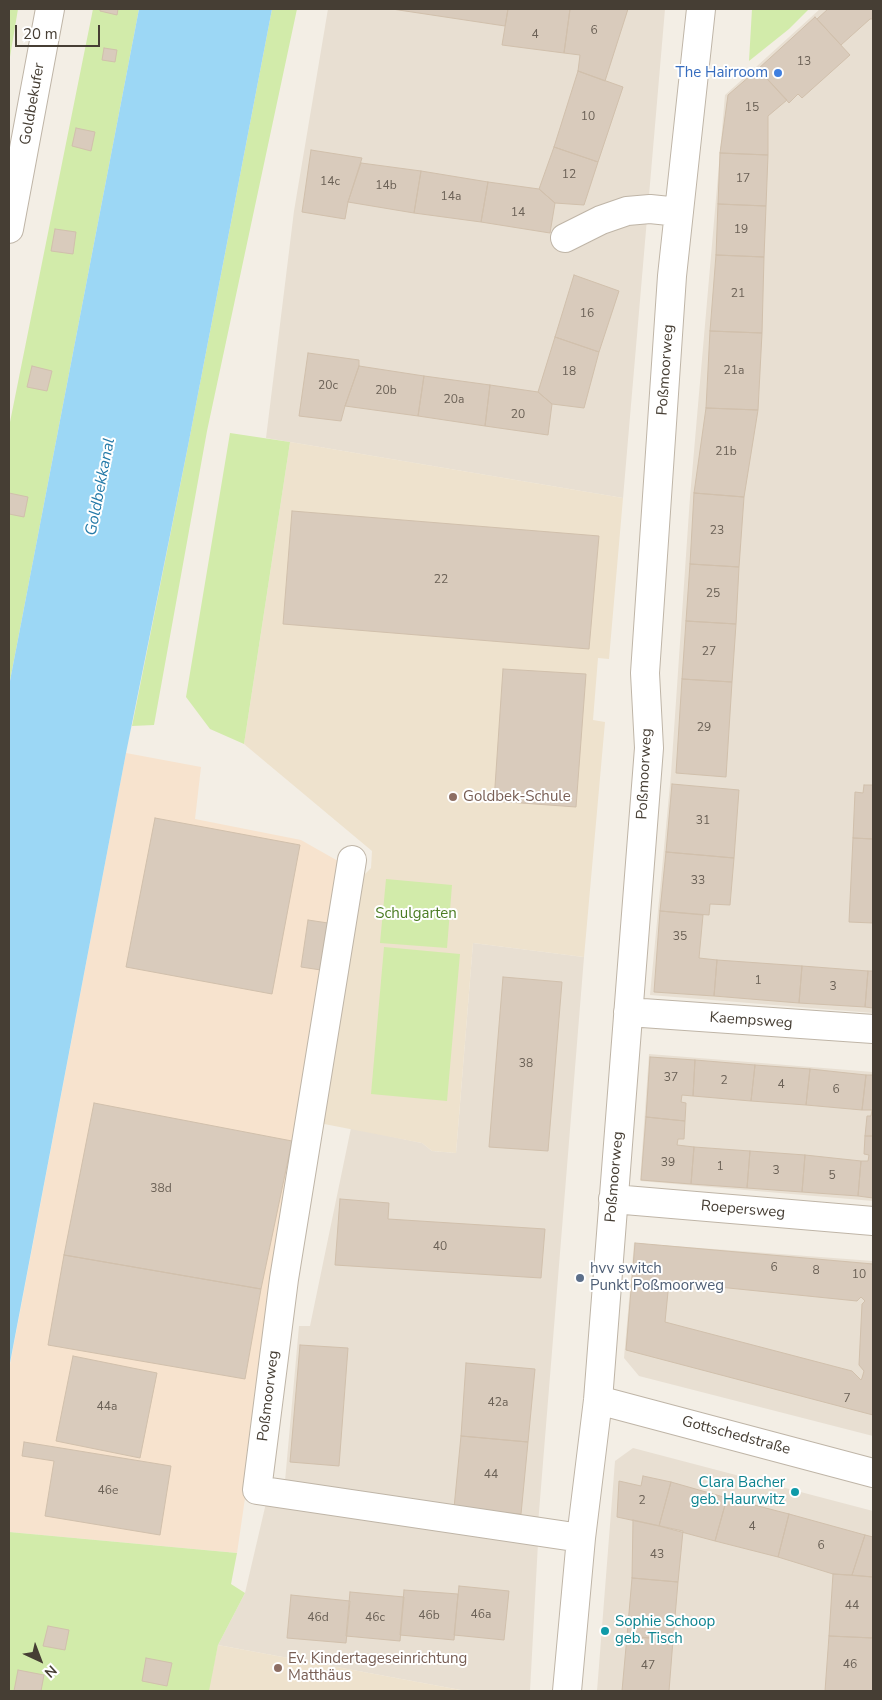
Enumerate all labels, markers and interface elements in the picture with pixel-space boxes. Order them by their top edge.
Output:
scale bar [18,15,102,47]
text: 20 m [23,24,58,44]
house number: 6 [590,24,598,38]
house number: 4 [531,28,539,42]
house number: 13 [797,55,811,69]
street label: Goldbekufer [17,62,49,146]
place label: The Hairroom [676,64,768,82]
marker: The Hairroom [772,67,784,79]
house number: 15 [745,101,759,115]
house number: 10 [581,110,595,124]
house number: 12 [562,168,576,182]
house number: 17 [736,172,750,186]
house number: 14c [320,175,340,189]
house number: 14b [375,179,397,193]
house number: 14a [441,190,461,204]
house number: 14 [511,206,525,220]
house number: 19 [734,223,748,237]
house number: 21 [731,287,745,301]
house number: 16 [580,307,594,321]
street label: Poßmoorweg [654,324,678,416]
house number: 21a [724,364,744,378]
house number: 18 [562,365,576,379]
house number: 20c [318,379,338,393]
house number: 20b [375,384,397,398]
house number: 20a [444,393,464,407]
house number: 20 [511,408,525,422]
water label: Goldbekkanal [82,437,120,537]
house number: 21b [715,445,737,459]
house number: 23 [710,524,724,538]
house number: 22 [434,573,448,587]
house number: 25 [706,587,720,601]
house number: 27 [702,645,716,659]
house number: 29 [697,721,711,735]
street label: Poßmoorweg [634,728,656,820]
place label: Goldbek-Schule [463,788,571,806]
marker: Goldbek-Schule [447,791,459,803]
house number: 31 [696,814,710,828]
house number: 33 [691,874,705,888]
park label: Schulgarten [375,905,457,923]
house number: 35 [673,930,687,944]
house number: 1 [754,974,762,988]
house number: 3 [829,980,837,994]
street label: Kaempsweg [709,1009,793,1033]
house number: 38 [519,1057,533,1071]
house number: 37 [664,1071,678,1085]
house number: 2 [720,1074,728,1088]
house number: 4 [777,1078,785,1092]
house number: 6 [832,1083,840,1097]
street label: Poßmoorweg [602,1131,628,1223]
house number: 39 [661,1156,675,1170]
house number: 1 [716,1160,724,1174]
house number: 3 [772,1164,780,1178]
house number: 5 [828,1169,836,1183]
house number: 38d [150,1182,172,1196]
street label: Roepersweg [700,1197,786,1223]
house number: 40 [433,1240,447,1254]
place label: hvv switch Punkt Poßmoorweg [590,1260,724,1295]
house number: 6 [770,1261,778,1275]
house number: 8 [812,1264,820,1278]
house number: 10 [852,1268,866,1282]
marker: hvv switch Punkt Poßmoorweg [574,1272,586,1284]
street label: Poßmoorweg [255,1350,283,1442]
house number: 7 [843,1392,851,1406]
house number: 42a [488,1396,508,1410]
house number: 44a [97,1400,117,1414]
street label: Gottschedstraße [680,1413,792,1459]
house number: 44 [484,1468,498,1482]
place label: Clara Bacher geb. Haurwitz [691,1474,785,1509]
house number: 46e [98,1484,118,1498]
marker: Clara Bacher geb. Haurwitz [789,1486,801,1498]
house number: 2 [638,1494,646,1508]
house number: 4 [748,1520,756,1534]
house number: 6 [817,1539,825,1553]
house number: 43 [650,1548,664,1562]
house number: 44 [845,1599,859,1613]
house number: 46a [471,1608,491,1622]
house number: 46b [418,1609,440,1623]
house number: 46d [307,1611,329,1625]
house number: 46c [365,1611,385,1625]
place label: Sophie Schoop geb. Tisch [615,1613,715,1648]
marker: Sophie Schoop geb. Tisch [599,1625,611,1637]
north arrow [15,1635,65,1685]
place label: Ev. Kindertageseinrichtung Matthäus [288,1650,467,1685]
house number: 46 [843,1658,857,1672]
house number: 47 [641,1659,655,1673]
text: N [40,1661,61,1682]
marker: Ev. Kindertageseinrichtung Matthäus [272,1662,284,1674]

